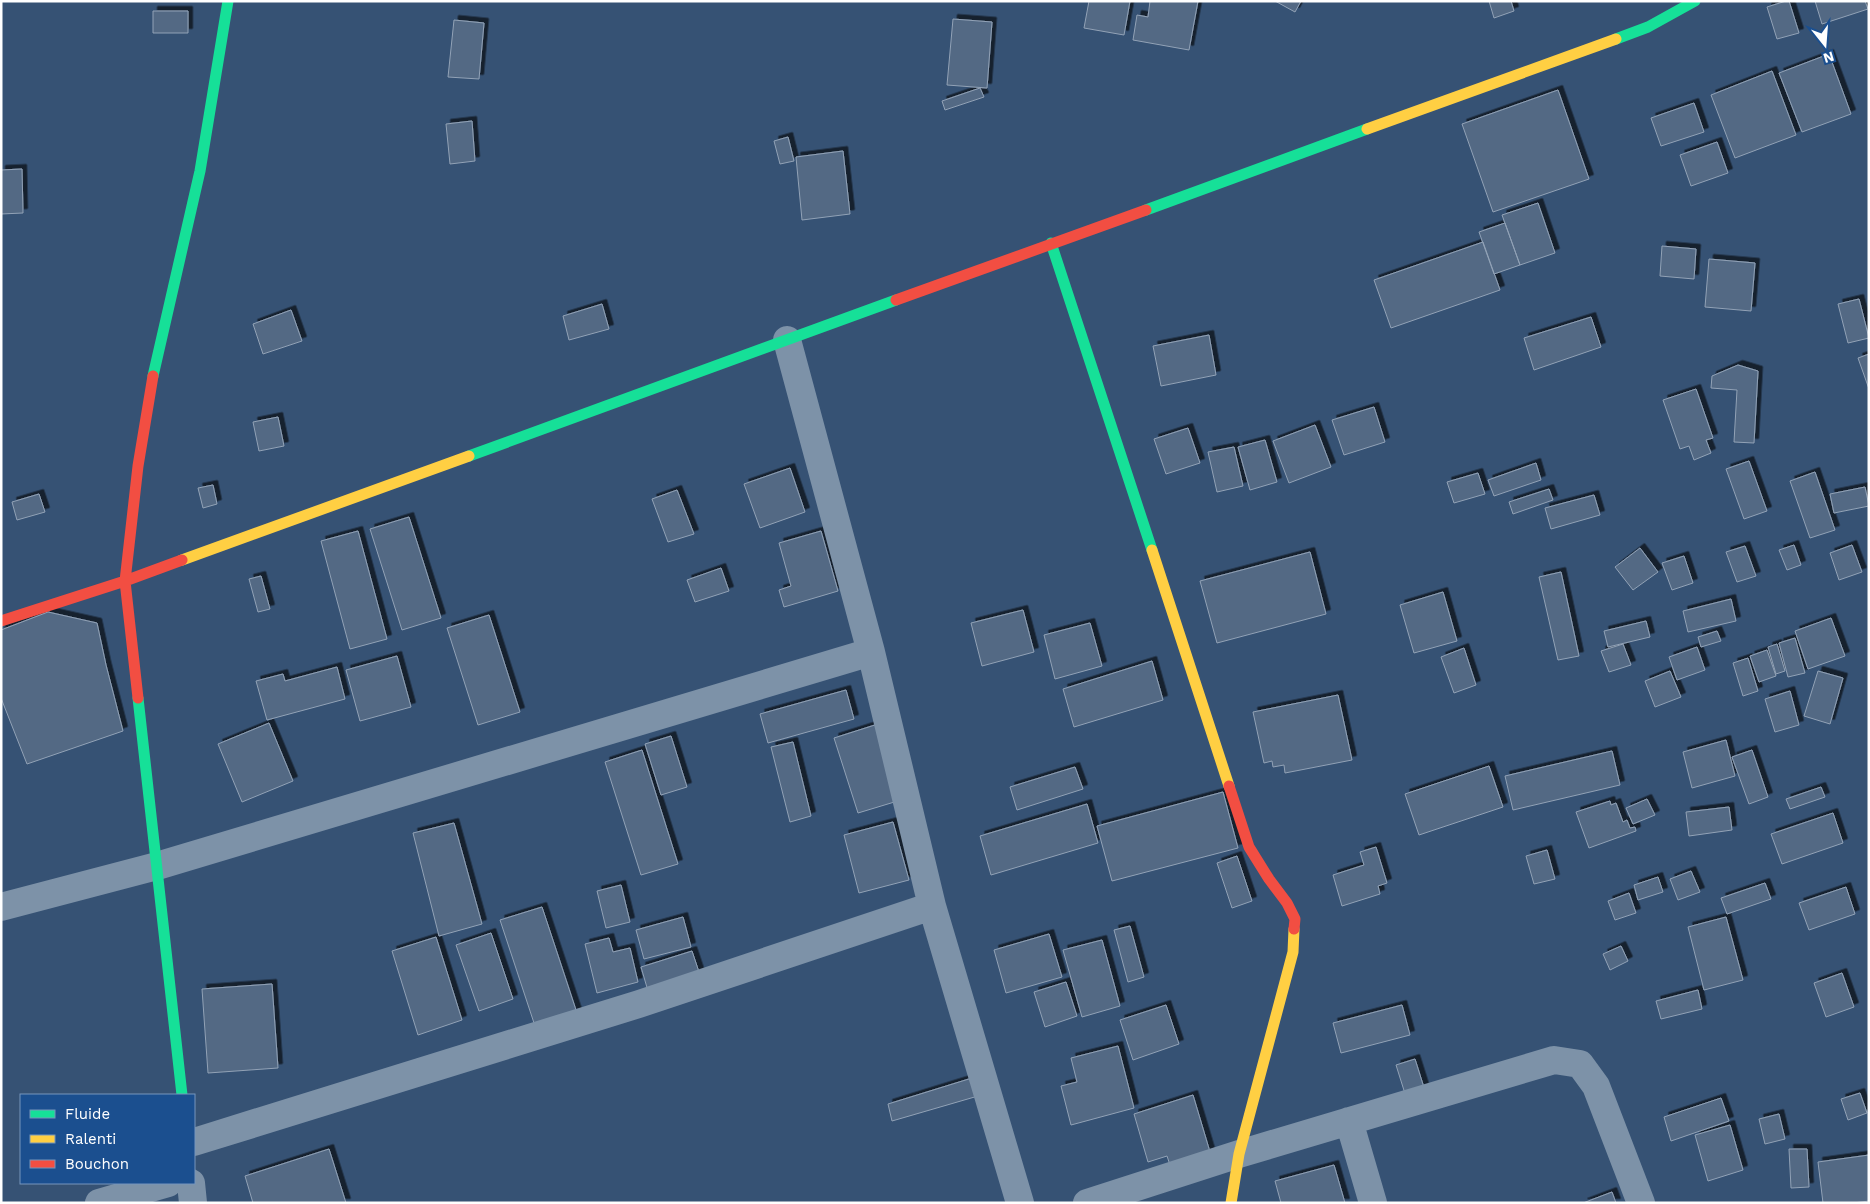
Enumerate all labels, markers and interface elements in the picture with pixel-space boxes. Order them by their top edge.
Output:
north arrow [1800,20,1850,70]
text: N [1822,48,1836,67]
legend [20,1094,195,1184]
text: Fluide [65,1105,110,1123]
text: Ralenti [65,1130,116,1148]
text: Bouchon [65,1155,129,1173]

